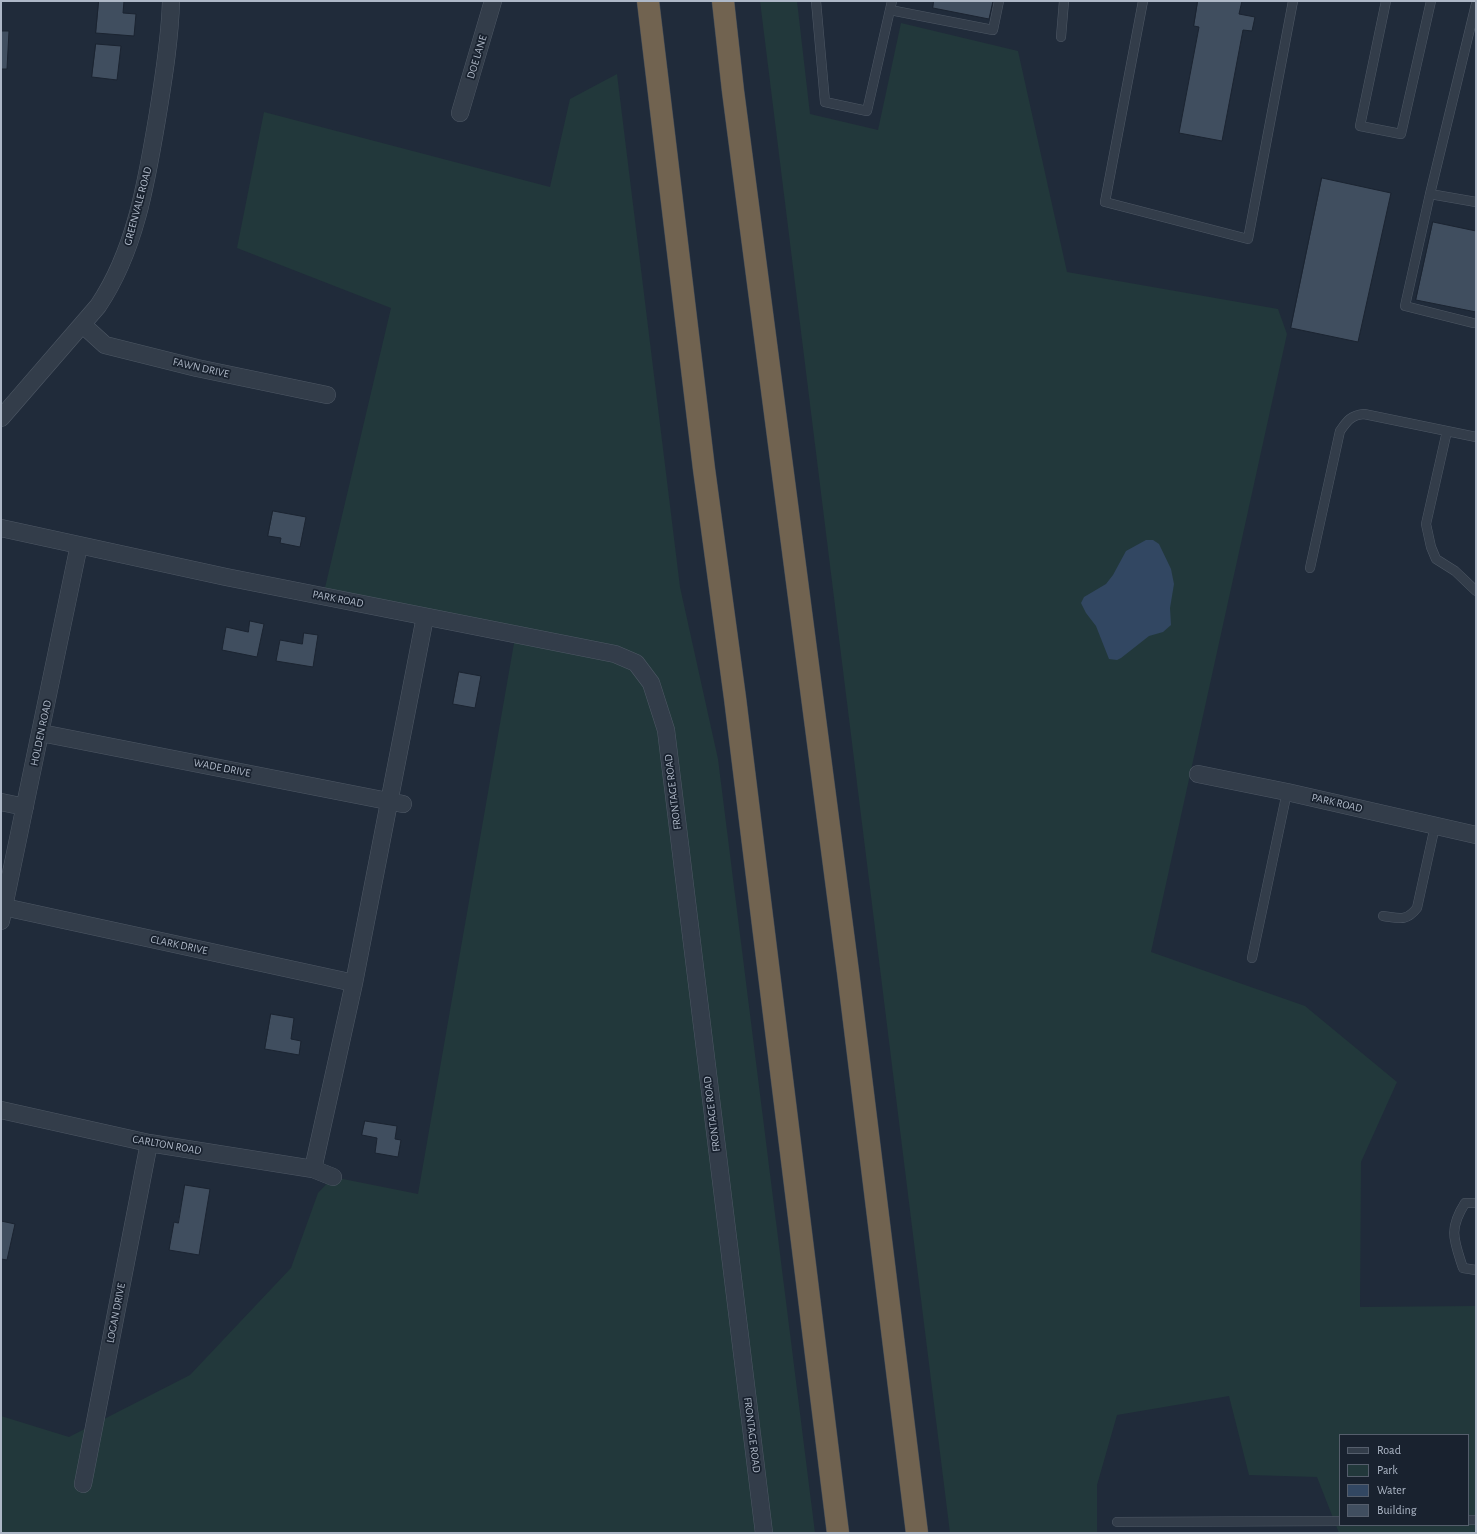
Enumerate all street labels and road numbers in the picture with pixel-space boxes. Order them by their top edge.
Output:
street label: DOE LANE [464,34,490,80]
street label: GREENVALE ROAD [121,165,155,247]
street label: FAWN DRIVE [172,355,230,381]
street label: PARK ROAD [311,588,365,610]
street label: HOLDEN ROAD [28,699,54,767]
street label: FRONTAGE ROAD [662,753,684,831]
street label: WADE DRIVE [192,756,252,780]
street label: PARK ROAD [1310,791,1364,815]
street label: CLARK DRIVE [149,933,209,957]
street label: FRONTAGE ROAD [701,1075,723,1153]
street label: CARLTON ROAD [131,1132,203,1158]
street label: LOGAN DRIVE [104,1282,128,1344]
street label: FRONTAGE ROAD [741,1396,763,1474]

